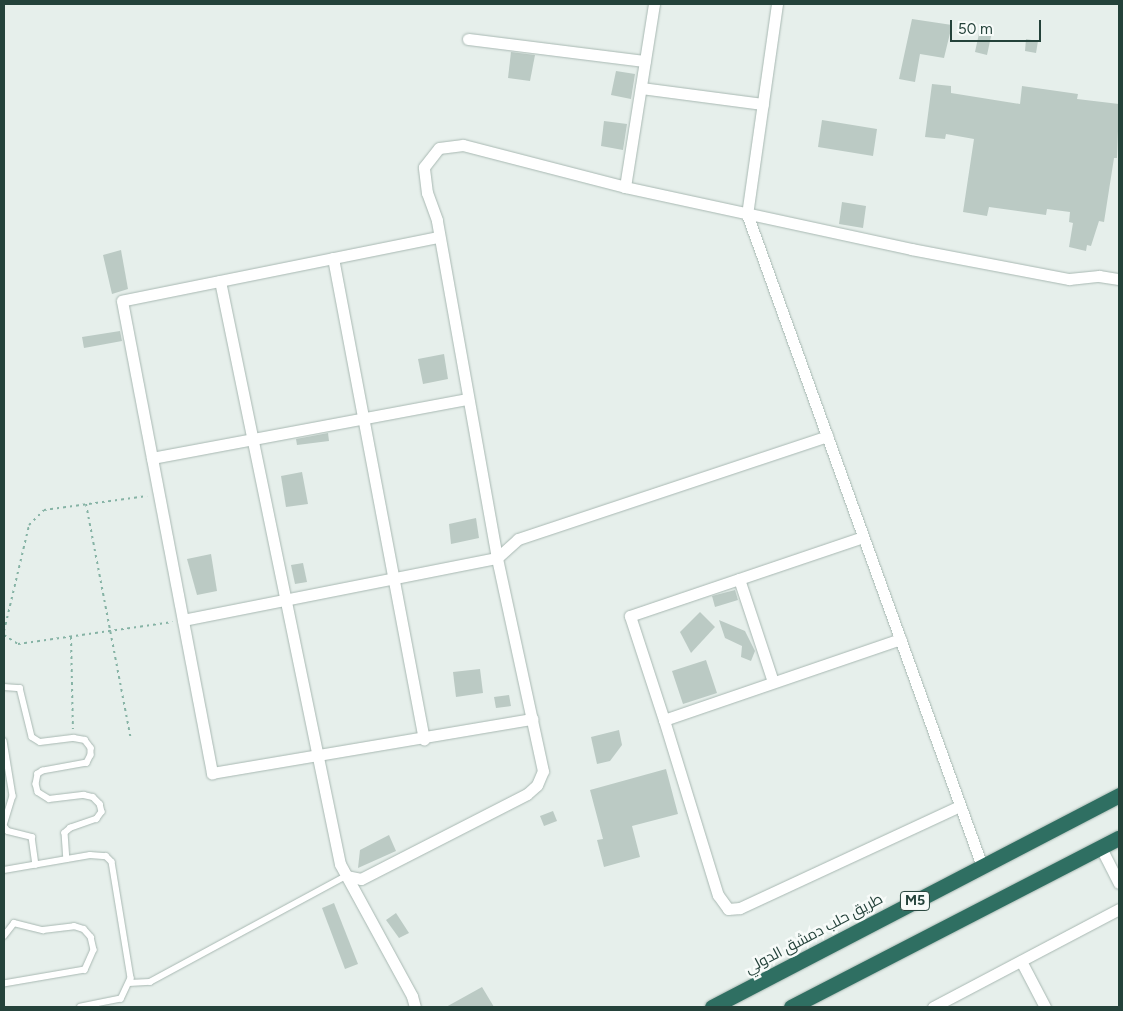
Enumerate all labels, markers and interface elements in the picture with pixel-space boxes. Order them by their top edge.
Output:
scale bar [953,10,1044,42]
text: 50 m [958,20,993,38]
road number: M5 [899,889,931,912]
street label: طريق حلب دمشق الدولي [742,890,886,978]

